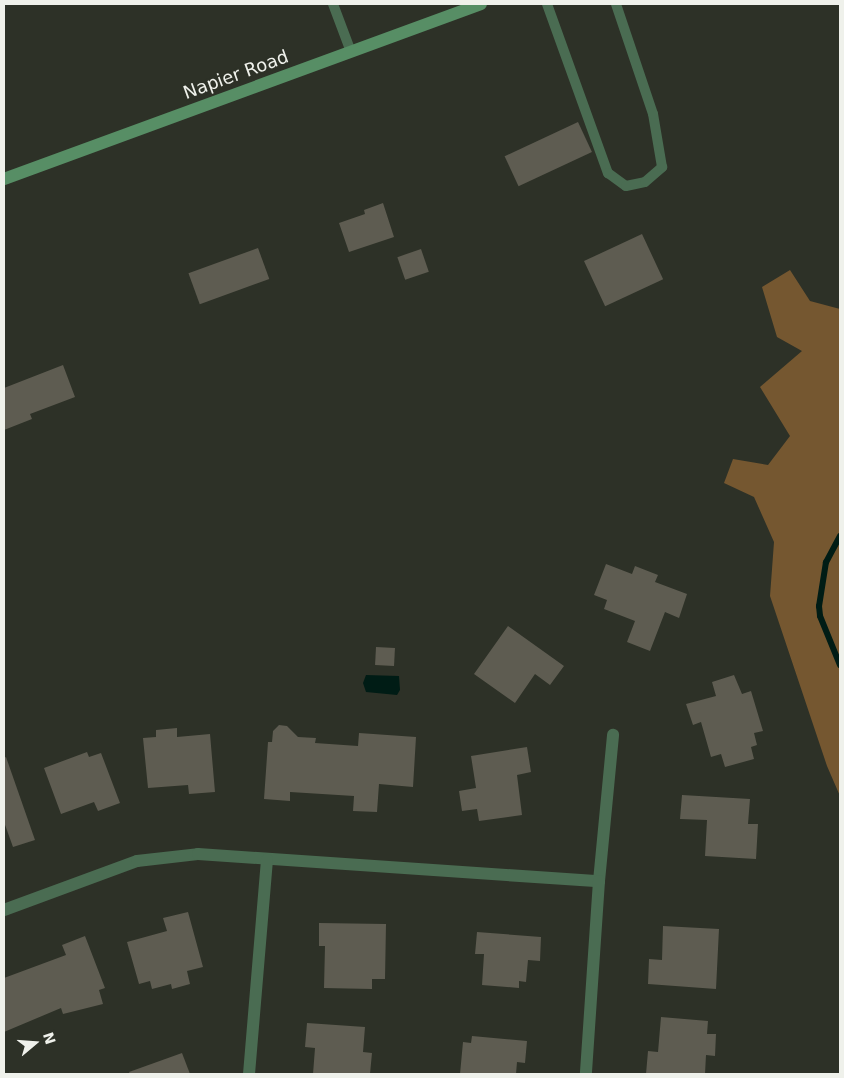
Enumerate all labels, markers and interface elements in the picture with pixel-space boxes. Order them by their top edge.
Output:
street label: Napier Road [180,46,292,104]
north arrow [10,1018,60,1068]
text: N [40,1030,59,1046]

